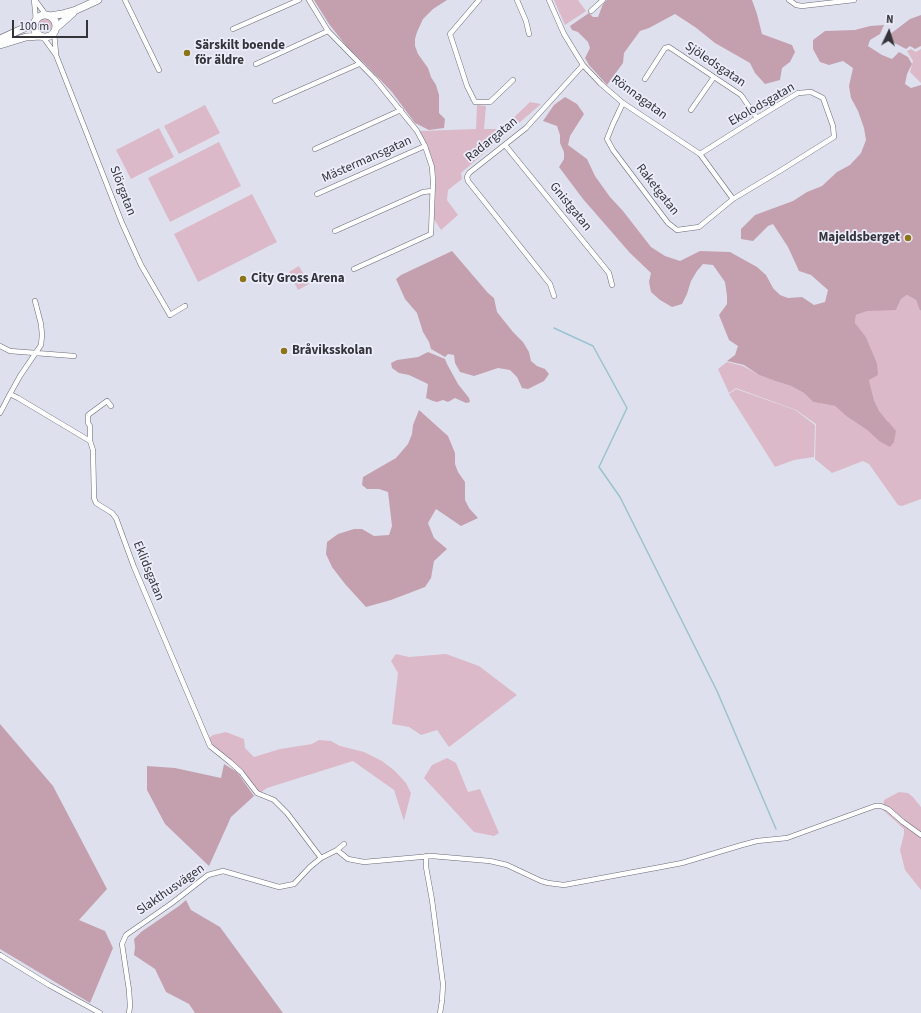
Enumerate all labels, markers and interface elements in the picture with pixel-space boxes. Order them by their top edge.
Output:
scale bar [14,12,90,38]
north arrow [869,12,909,52]
text: N [886,12,894,27]
text: 100 m [19,18,49,35]
place label: Särskilt boende för äldre [195,38,285,69]
street label: Sjöledsgatan [682,39,748,91]
marker: Särskilt boende för äldre [182,48,192,58]
street label: Rönnagatan [608,72,670,124]
street label: Ekolodsgatan [726,80,798,130]
street label: Radargatan [463,114,521,166]
street label: Mästermansgatan [320,133,414,187]
street label: Raketgatan [632,161,682,219]
street label: Slörgatan [105,164,139,218]
street label: Gnistgatan [546,179,594,235]
place label: Majeldsberget [818,230,900,246]
marker: Majeldsberget [903,233,913,243]
place label: City Gross Arena [251,271,345,287]
marker: City Gross Arena [238,274,248,284]
place label: Bråviksskolan [292,343,373,359]
marker: Bråviksskolan [279,346,289,356]
street label: Eklidsgatan [129,539,167,603]
street label: Slakthusvägen [134,861,208,919]

